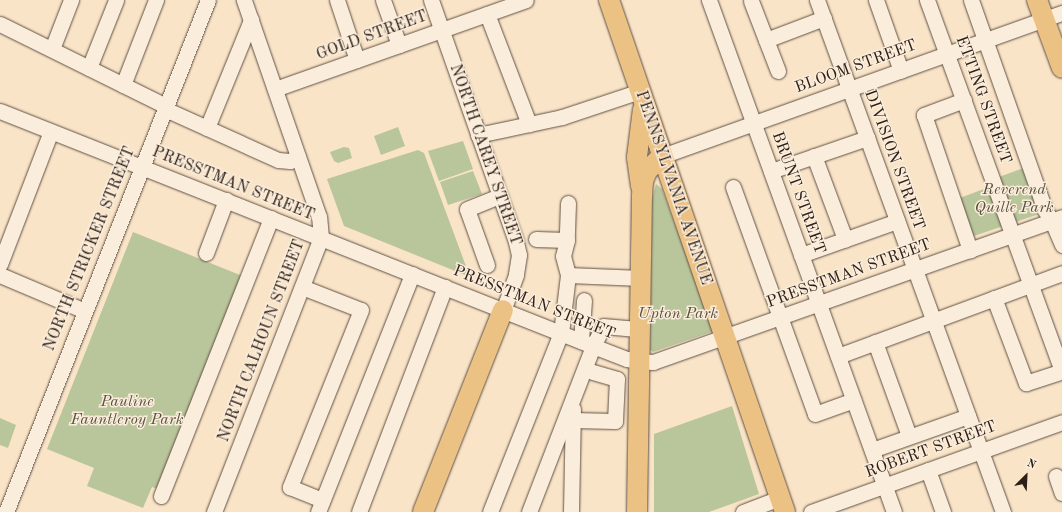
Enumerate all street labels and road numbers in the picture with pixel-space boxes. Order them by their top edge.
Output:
street label: GOLD STREET [314,7,430,65]
street label: ETTING STREET [951,33,1015,167]
street label: BLOOM STREET [792,36,920,98]
street label: NORTH CAREY STREET [445,62,525,248]
street label: DIVISION STREET [860,87,928,233]
street label: PENNSYLVANIA AVENUE [631,88,715,288]
street label: BRUNT STREET [767,129,829,257]
street label: PRESSTMAN STREET [149,143,317,225]
street label: NORTH STRICKER STREET [40,144,140,354]
street label: PRESSTMAN STREET [764,235,934,313]
street label: NORTH CALHOUN STREET [214,237,310,445]
street label: PRESSTMAN STREET [450,262,618,344]
street label: ROBERT STREET [863,417,999,483]

